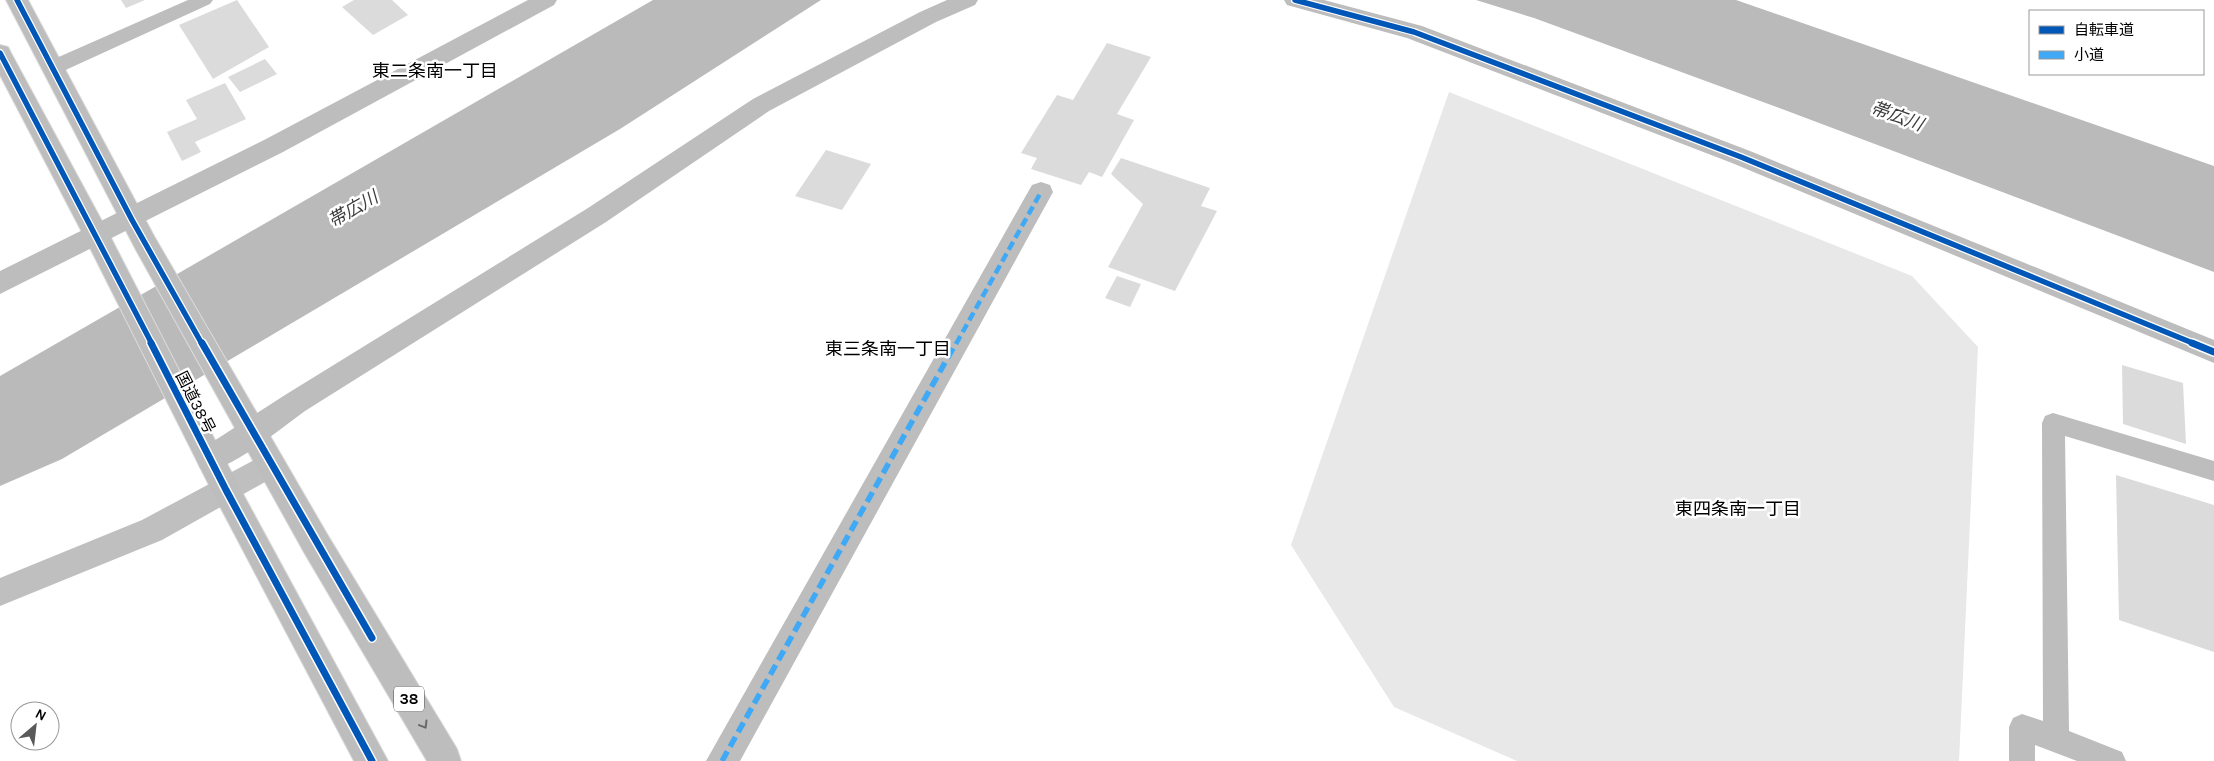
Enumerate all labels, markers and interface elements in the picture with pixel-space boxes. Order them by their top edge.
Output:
legend [2029,10,2204,75]
text: 自転車道 [2074,21,2134,39]
text: 小道 [2074,46,2104,64]
district label: 東二条南一丁目 [372,60,498,82]
water label: 帯広川 [1868,96,1928,136]
water label: 帯広川 [324,185,384,232]
district label: 東三条南一丁目 [825,338,951,360]
street label: 国道38号 [172,368,219,437]
district label: 東四条南一丁目 [1675,498,1801,520]
road number: 38 [394,686,424,712]
north arrow [10,701,60,751]
text: N [32,705,49,725]
one-way arrow [417,719,427,728]

